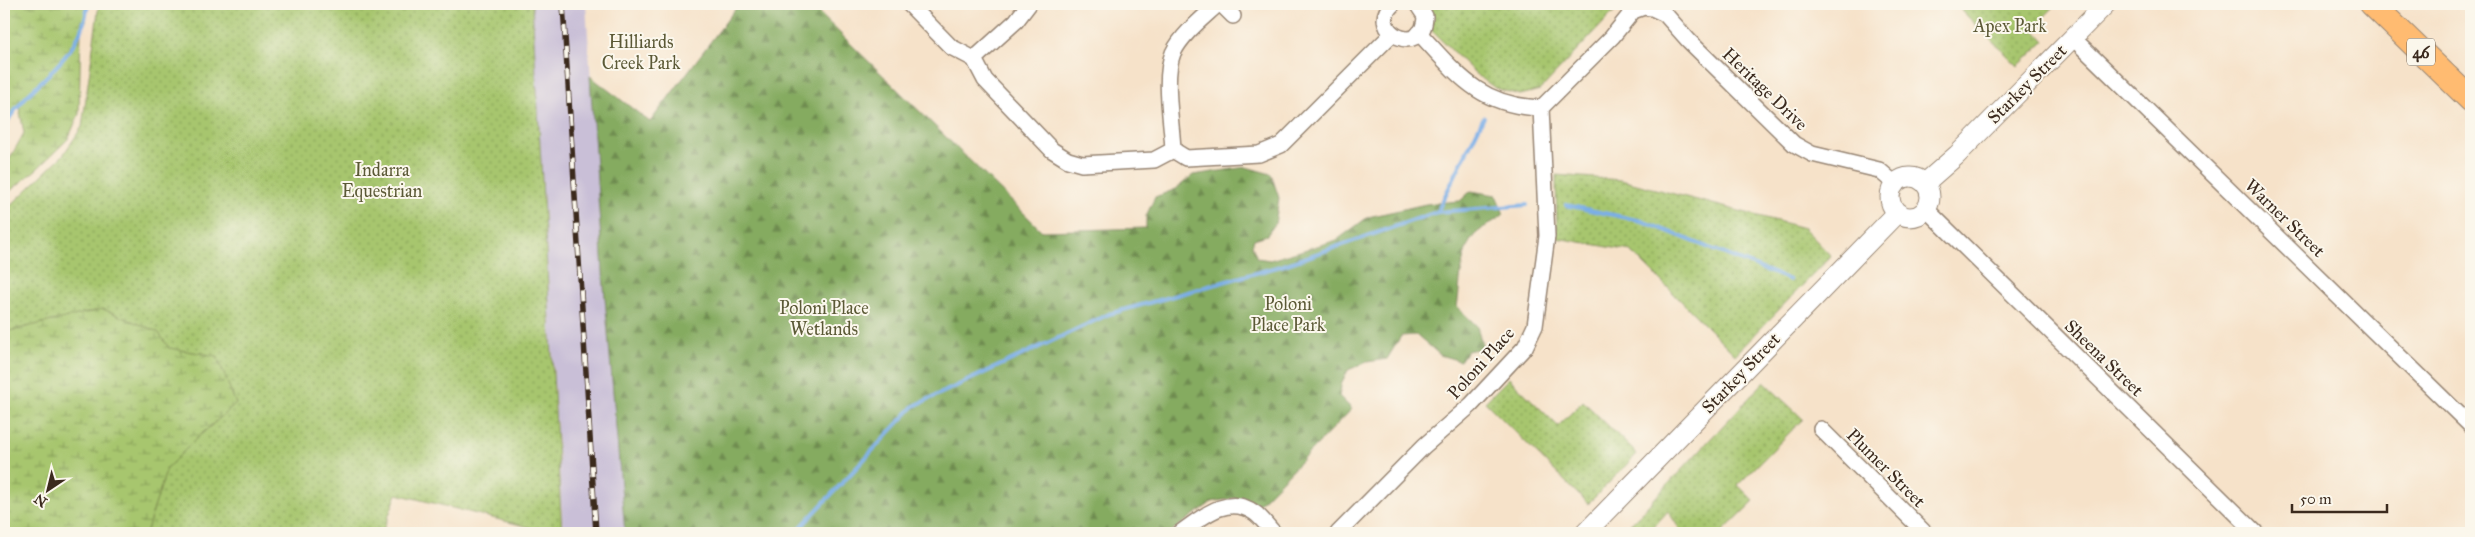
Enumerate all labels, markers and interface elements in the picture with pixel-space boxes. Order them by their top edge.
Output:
park label: Apex Park [1972,15,2047,37]
park label: Hilliards Creek Park [602,31,681,74]
road number: 46 [2407,38,2435,66]
street label: Starkey Street [1983,39,2072,128]
street label: Heritage Drive [1717,43,1812,136]
park label: Indarra Equestrian [342,159,423,203]
street label: Warner Street [2240,174,2330,262]
park label: Poloni Place Park [1251,293,1326,336]
park label: Poloni Place Wetlands [779,297,869,340]
street label: Sheena Street [2060,315,2149,402]
street label: Poloni Place [1443,322,1519,404]
street label: Starkey Street [1697,328,1785,418]
street label: Plumer Street [1842,424,1930,512]
north arrow [22,464,72,514]
scale bar [2292,482,2388,514]
text: N [31,490,51,511]
text: 50 m [2300,490,2332,508]

